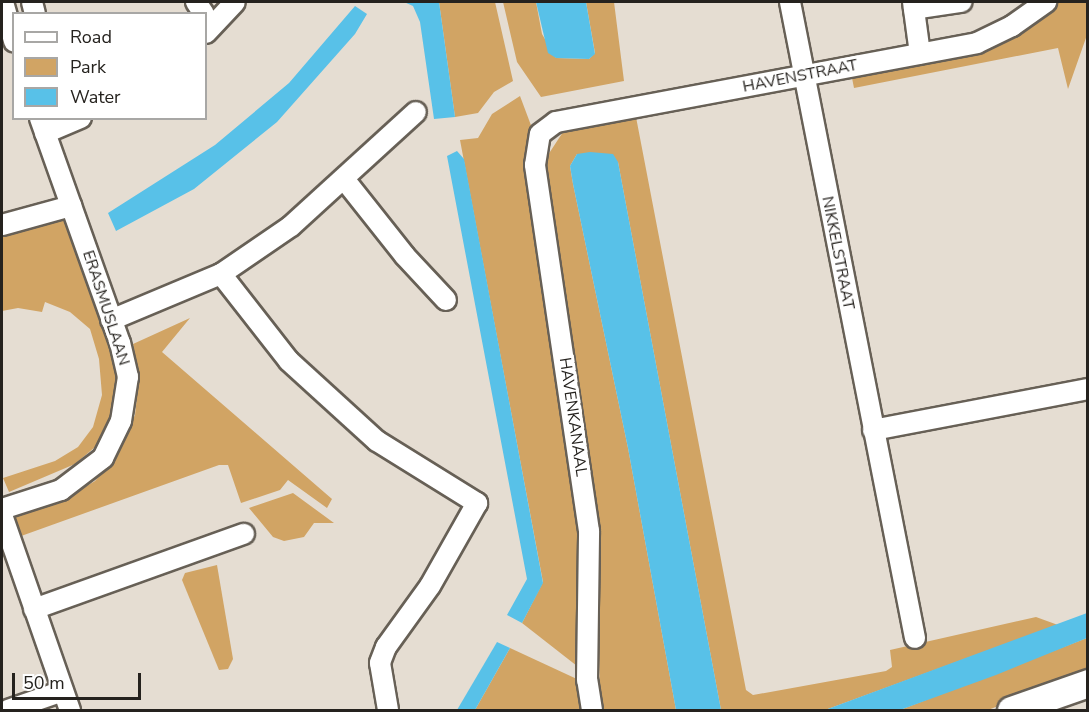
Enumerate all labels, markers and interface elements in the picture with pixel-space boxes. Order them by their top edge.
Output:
legend [12,12,207,120]
text: Road [70,25,112,49]
text: Park [70,55,106,79]
street label: HAVENSTRAAT [741,55,859,97]
text: Water [70,85,121,109]
street label: NIKKELSTRAAT [818,195,858,311]
street label: ERASMUSLAAN [78,248,134,368]
street label: HAVENKANAAL [555,356,591,478]
scale bar [15,661,144,699]
text: 50 m [23,671,65,695]

